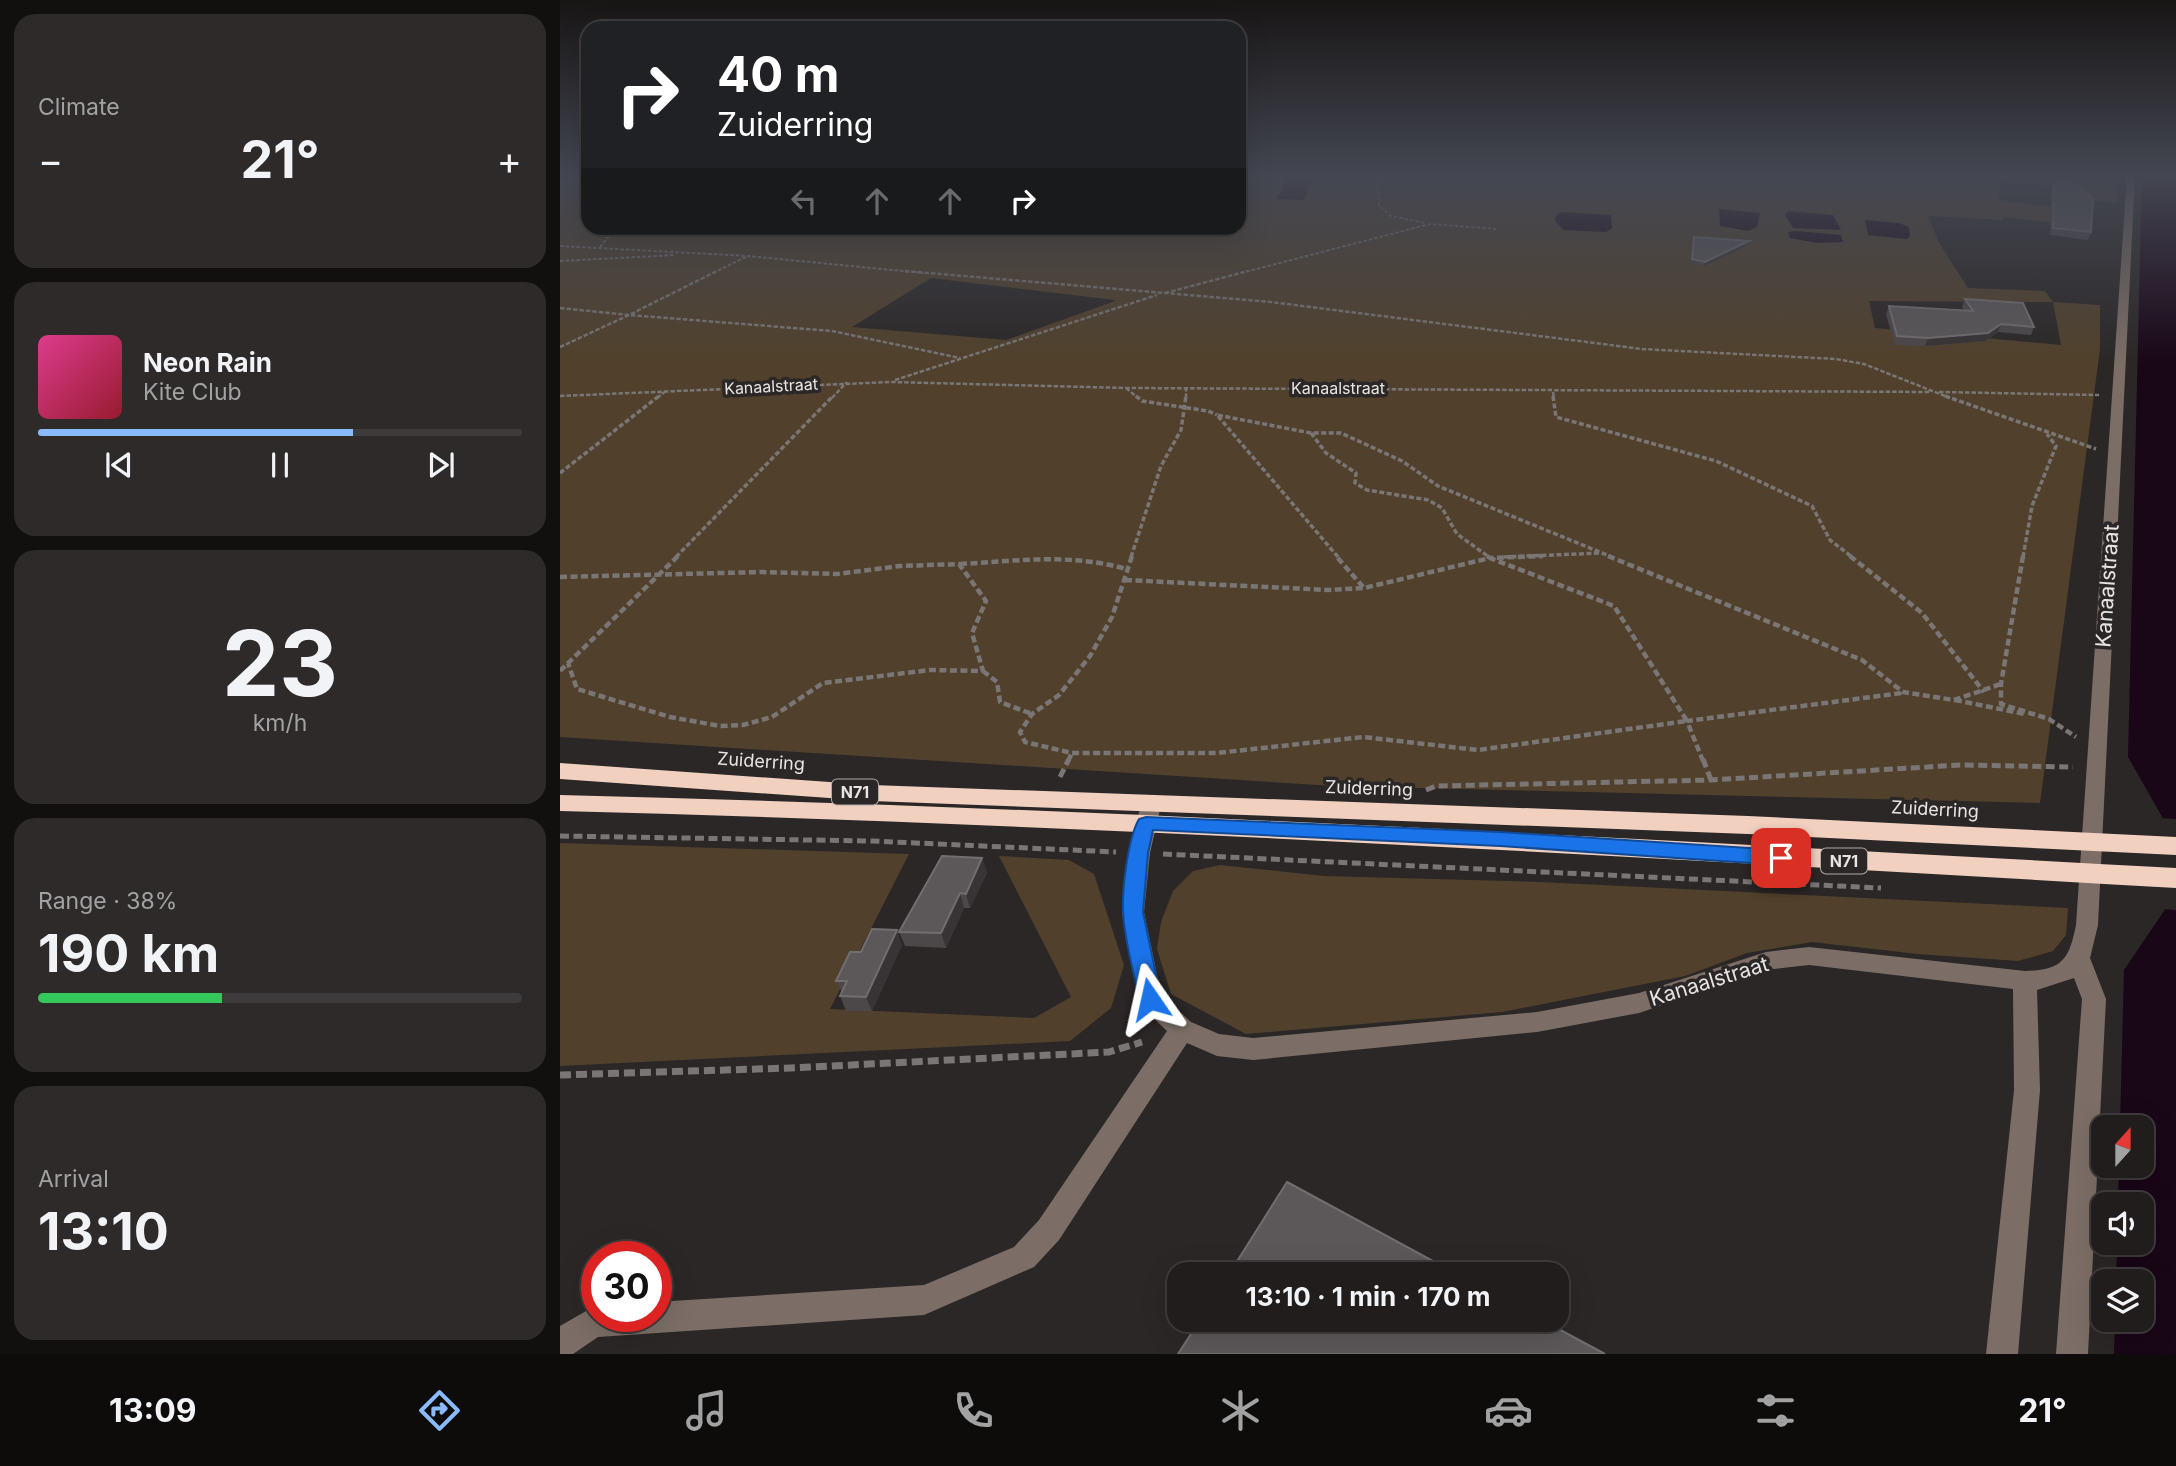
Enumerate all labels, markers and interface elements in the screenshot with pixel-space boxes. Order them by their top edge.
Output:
text: 40 m [717,45,840,104]
icon: right [602,49,693,140]
text: Climate [38,93,120,121]
text: Zuiderring [717,105,873,144]
text: 21° [240,128,320,191]
text: − [38,137,63,183]
text: + [497,137,522,183]
icon: left [785,182,823,220]
icon: ahead [858,182,896,220]
icon: ahead [931,182,969,220]
icon: right [1004,182,1042,220]
text: Neon Rain [143,347,272,378]
street label: Kanaalstraat [724,374,818,398]
text: Kite Club [143,378,242,406]
street label: Kanaalstraat [1291,378,1385,398]
icon: previous [100,446,138,484]
icon: pause [261,446,299,484]
icon: next [422,446,460,484]
street label: Kanaalstraat [2090,524,2124,648]
text: 23 [222,608,338,718]
text: km/h [253,709,307,737]
street label: Zuiderring [716,747,806,775]
street label: Zuiderring [1325,776,1413,800]
road number: N71 [832,779,878,804]
street label: Zuiderring [1891,796,1979,822]
pin [1751,828,1811,888]
icon: arrive [1762,839,1800,877]
road number: N71 [1821,848,1867,874]
text: Range · 38% [38,887,177,915]
text: 190 km [38,922,219,985]
street label: Kanaalstraat [1646,951,1772,1011]
position arrow [1113,962,1187,1036]
north arrow [2091,1115,2154,1178]
map controls [2091,1115,2154,1332]
text: Arrival [38,1165,109,1193]
button: sound [2091,1192,2154,1255]
text: 13:10 [38,1200,169,1263]
speed limit sign: 30 [581,1241,672,1332]
button: layers [2091,1269,2154,1332]
text: 13:10 · 1 min · 170 m [1245,1281,1491,1312]
icon: directions [415,1386,464,1435]
icon: music [682,1386,731,1435]
icon: phone [949,1386,998,1435]
icon: climate [1216,1386,1265,1435]
icon: car [1484,1386,1533,1435]
icon: filters [1751,1386,1800,1435]
text: 13:09 [109,1391,197,1430]
text: 21° [2018,1391,2067,1430]

